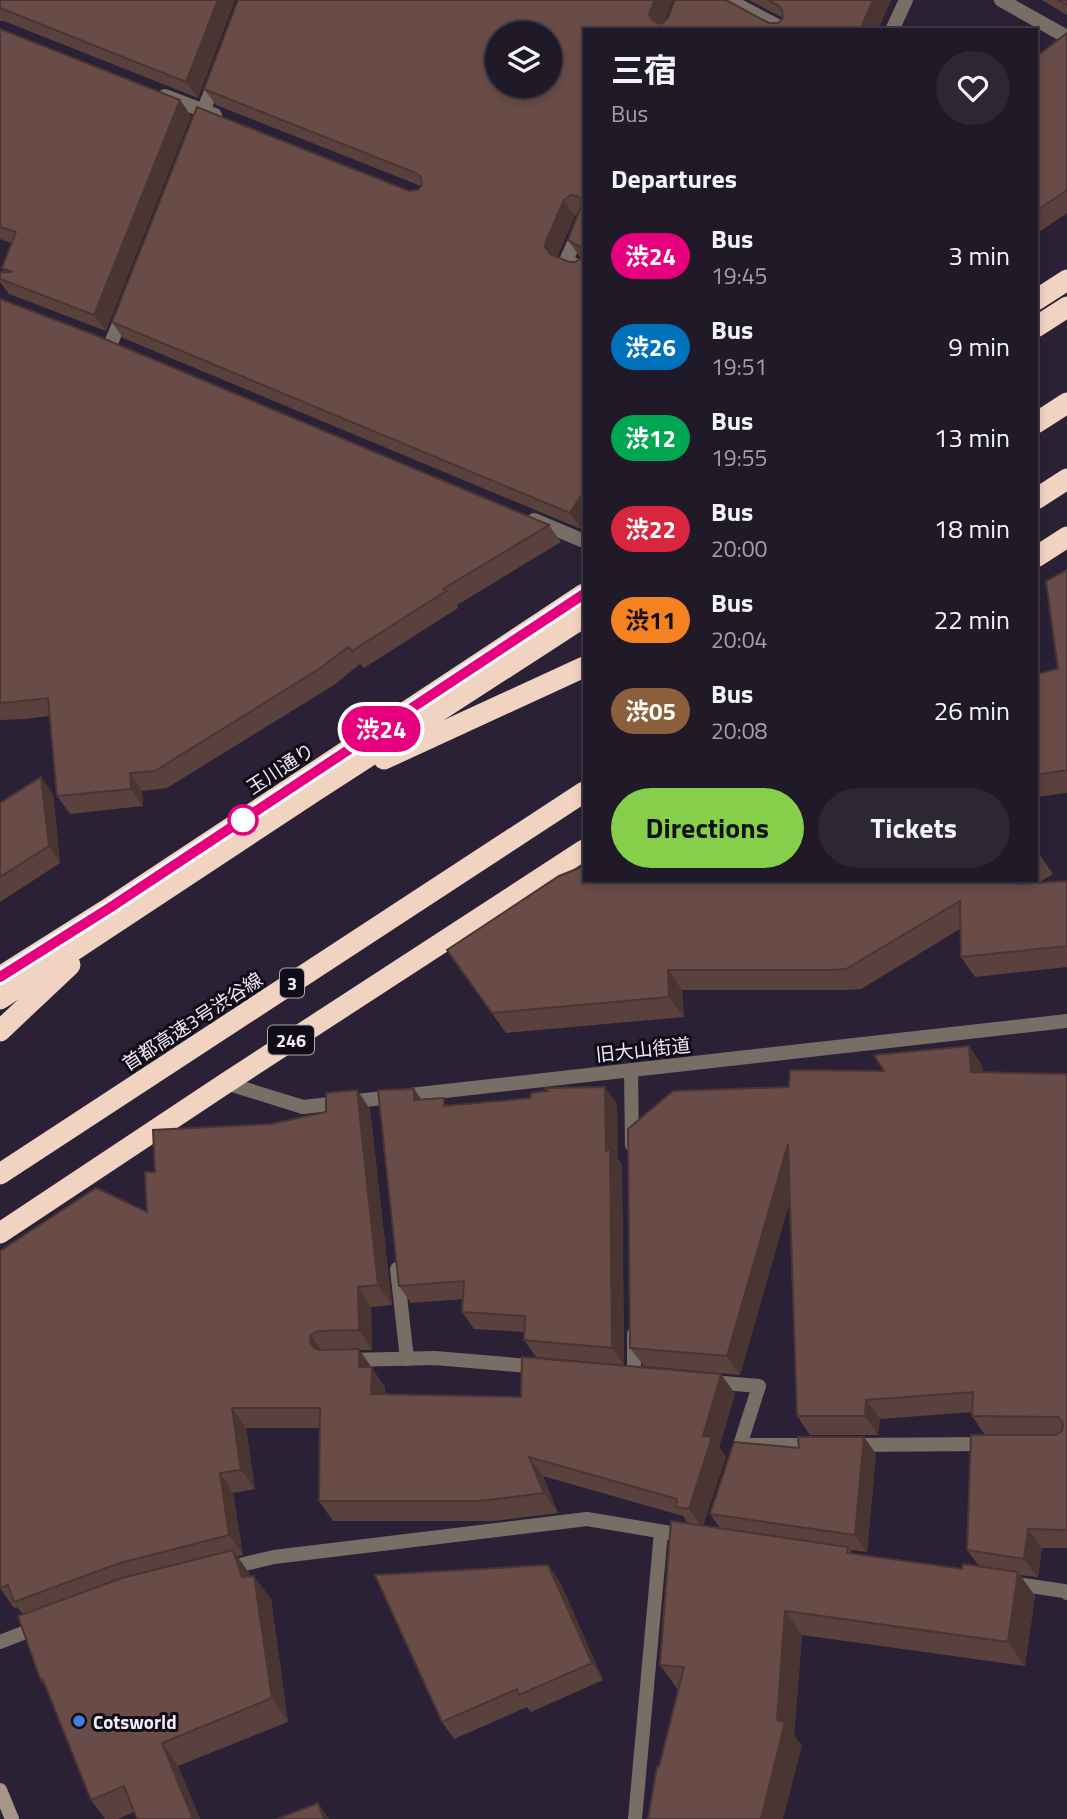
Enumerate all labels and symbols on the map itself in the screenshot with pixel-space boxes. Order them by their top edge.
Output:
line badge: 渋24 [341,706,421,752]
street label: 玉川通り [240,735,320,801]
unlabelled marker [228,805,258,835]
street label: 首都高速3号渋谷線 [116,965,268,1077]
road number: 3 [280,968,304,998]
road number: 246 [268,1026,314,1055]
street label: 旧大山街道 [594,1030,692,1068]
place label: Cotsworld [93,1707,177,1736]
marker: Cotsworld [71,1713,87,1729]

